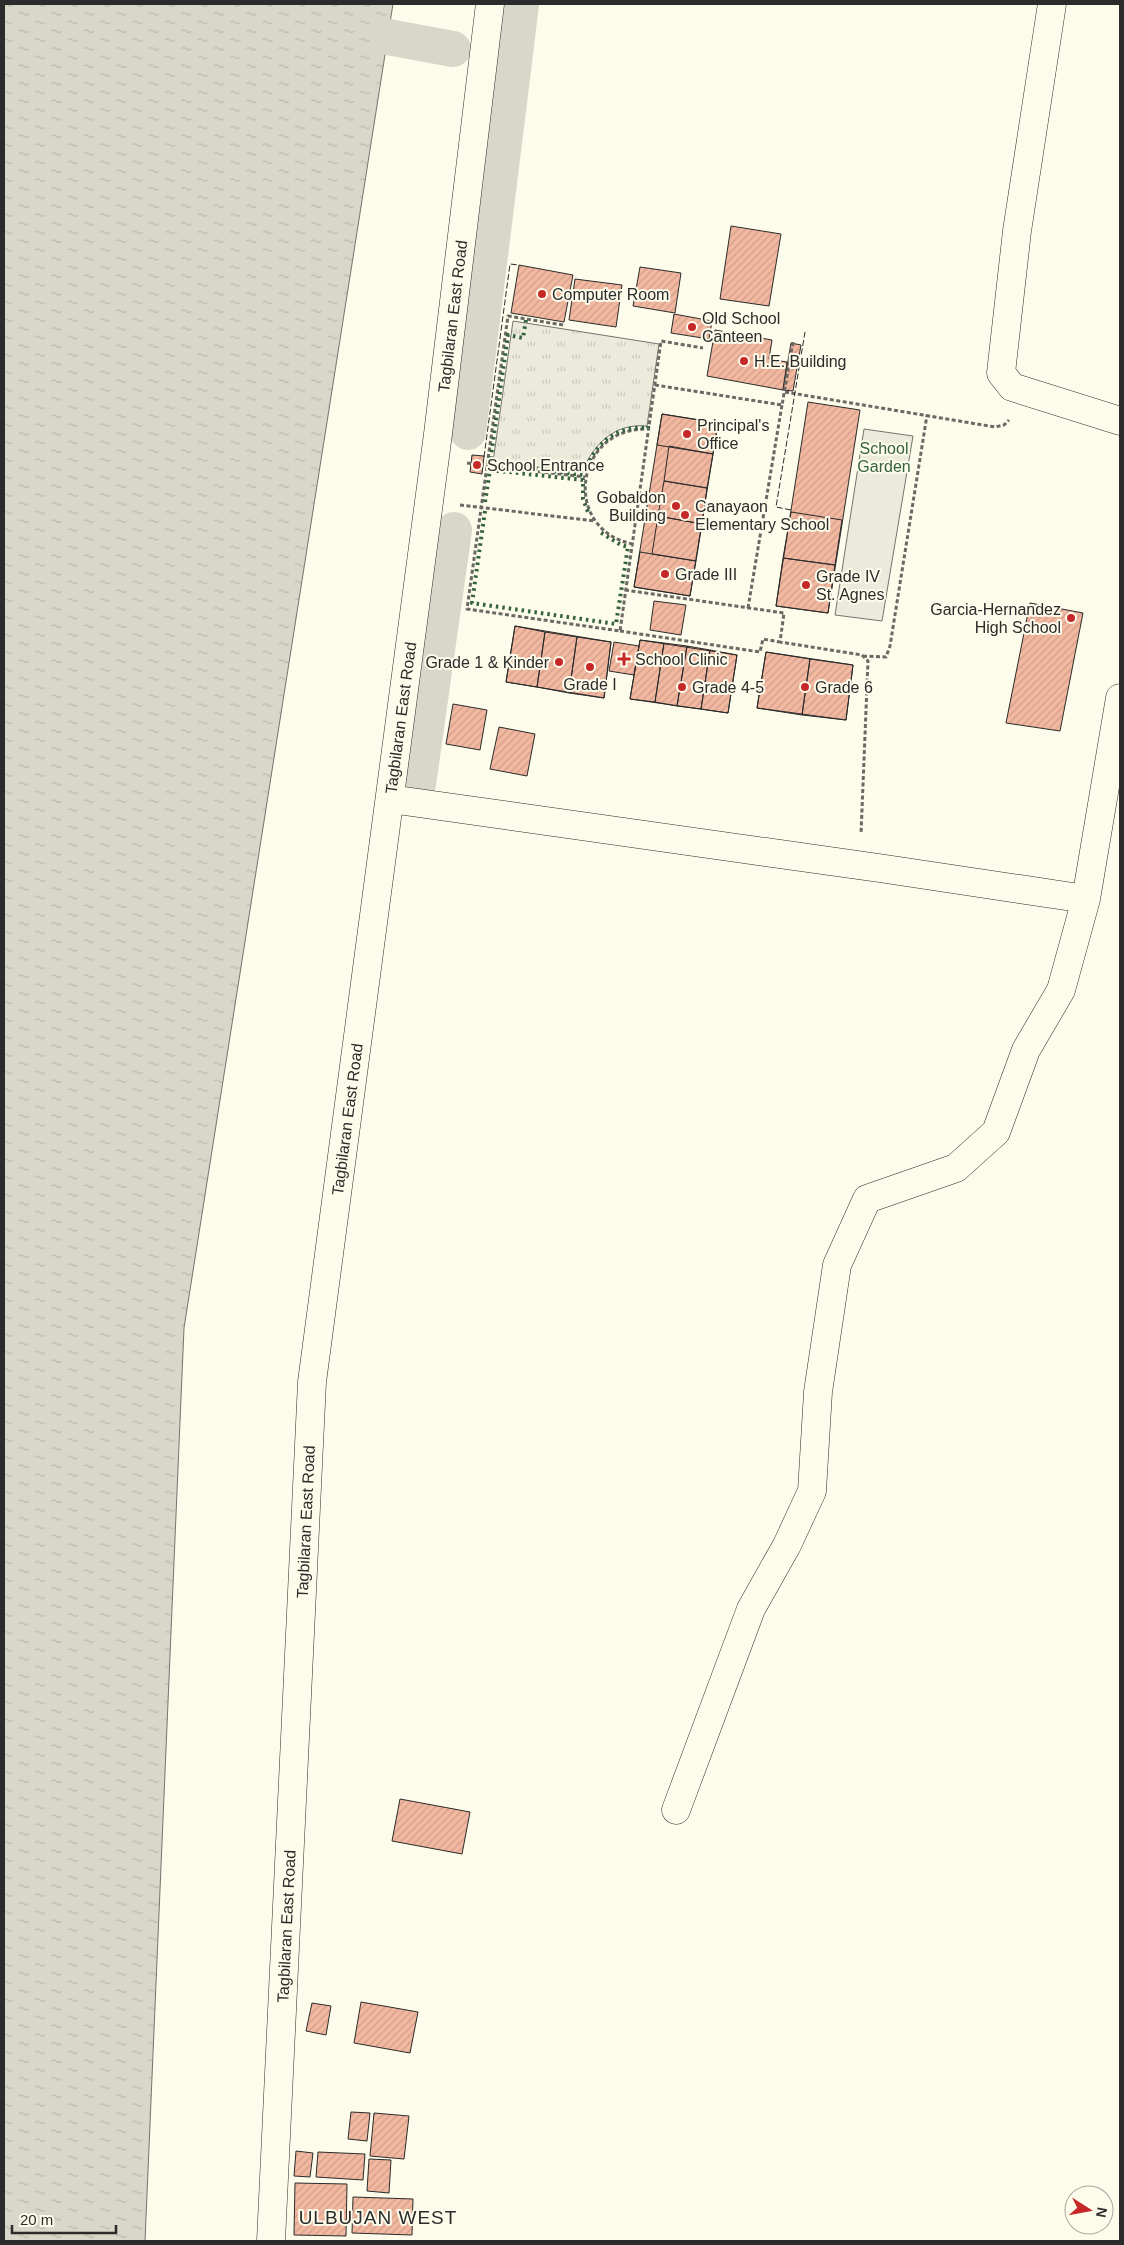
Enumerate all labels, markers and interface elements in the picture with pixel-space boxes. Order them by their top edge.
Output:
street label: Tagbilaran East Road [435,239,470,393]
place label: Computer Room [552,286,669,303]
marker: Computer Room [536,288,548,300]
place label: Old School Canteen [702,310,780,345]
marker: Old School Canteen [686,321,698,333]
place label: H.E. Building [754,353,847,370]
marker: H.E. Building [738,355,750,367]
place label: Principal's Office [697,417,769,452]
marker: Principal's Office [681,428,693,440]
park label: School Garden [857,440,911,475]
place label: School Entrance [487,457,605,474]
marker: School Entrance [471,459,483,471]
place label: Gobaldon Building [597,489,666,524]
place label: Canayaon Elementary School [695,498,829,533]
marker: Gobaldon Building [670,500,682,512]
marker: Canayaon Elementary School [679,509,691,521]
place label: Grade III [675,566,737,583]
marker: Grade III [659,568,671,580]
place label: Grade IV St. Agnes [816,568,885,603]
marker: Grade IV St. Agnes [800,579,812,591]
place label: Garcia-Hernandez High School [930,601,1061,636]
marker: Garcia-Hernandez High School [1065,612,1077,624]
street label: Tagbilaran East Road [382,641,419,795]
place label: School Clinic [635,651,727,668]
marker: School Clinic [617,652,631,666]
place label: Grade 1 & Kinder [425,654,550,671]
marker: Grade 1 & Kinder [553,656,565,668]
marker: Grade I [584,661,596,673]
place label: Grade I [563,676,617,693]
place label: Grade 4-5 [692,679,764,696]
place label: Grade 6 [815,679,873,696]
marker: Grade 4-5 [676,681,688,693]
marker: Grade 6 [799,681,811,693]
street label: Tagbilaran East Road [329,1042,366,1196]
street label: Tagbilaran East Road [294,1445,318,1599]
street label: Tagbilaran East Road [274,1850,299,2003]
north arrow [1064,2185,1114,2235]
scale bar [12,2202,116,2234]
text: N [1093,2206,1111,2219]
district label: ULBUJAN WEST [299,2207,457,2228]
text: 20 m [20,2211,53,2228]

